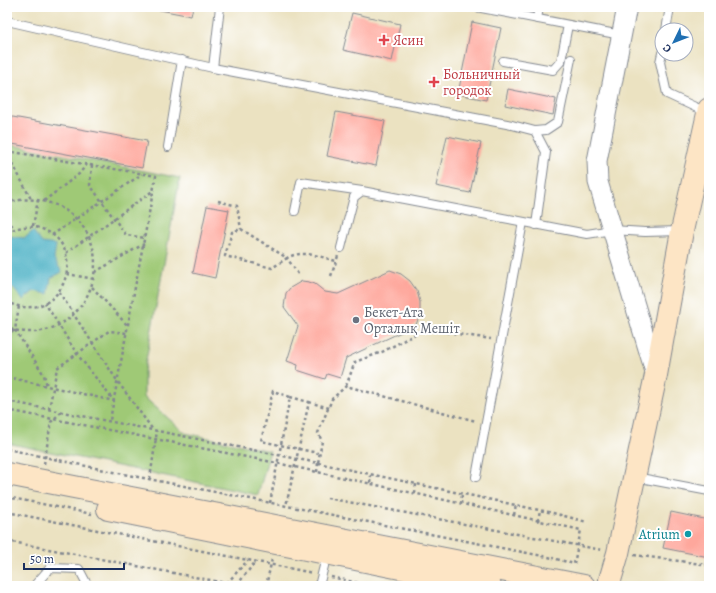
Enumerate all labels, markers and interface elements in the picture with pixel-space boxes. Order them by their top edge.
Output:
north arrow [654,22,694,62]
place label: Ясин [393,31,424,50]
marker: Ясин [378,34,390,46]
text: С [659,41,675,56]
place label: Больничный городок [443,65,520,100]
marker: Больничный городок [428,76,440,88]
place label: Бекет-Ата Орталық Мешіт [364,303,460,338]
marker: Бекет-Ата Орталық Мешіт [351,315,361,325]
place label: Atrium [638,525,680,544]
marker: Atrium [683,529,693,539]
scale bar [24,545,124,571]
text: 50 m [30,551,54,567]

